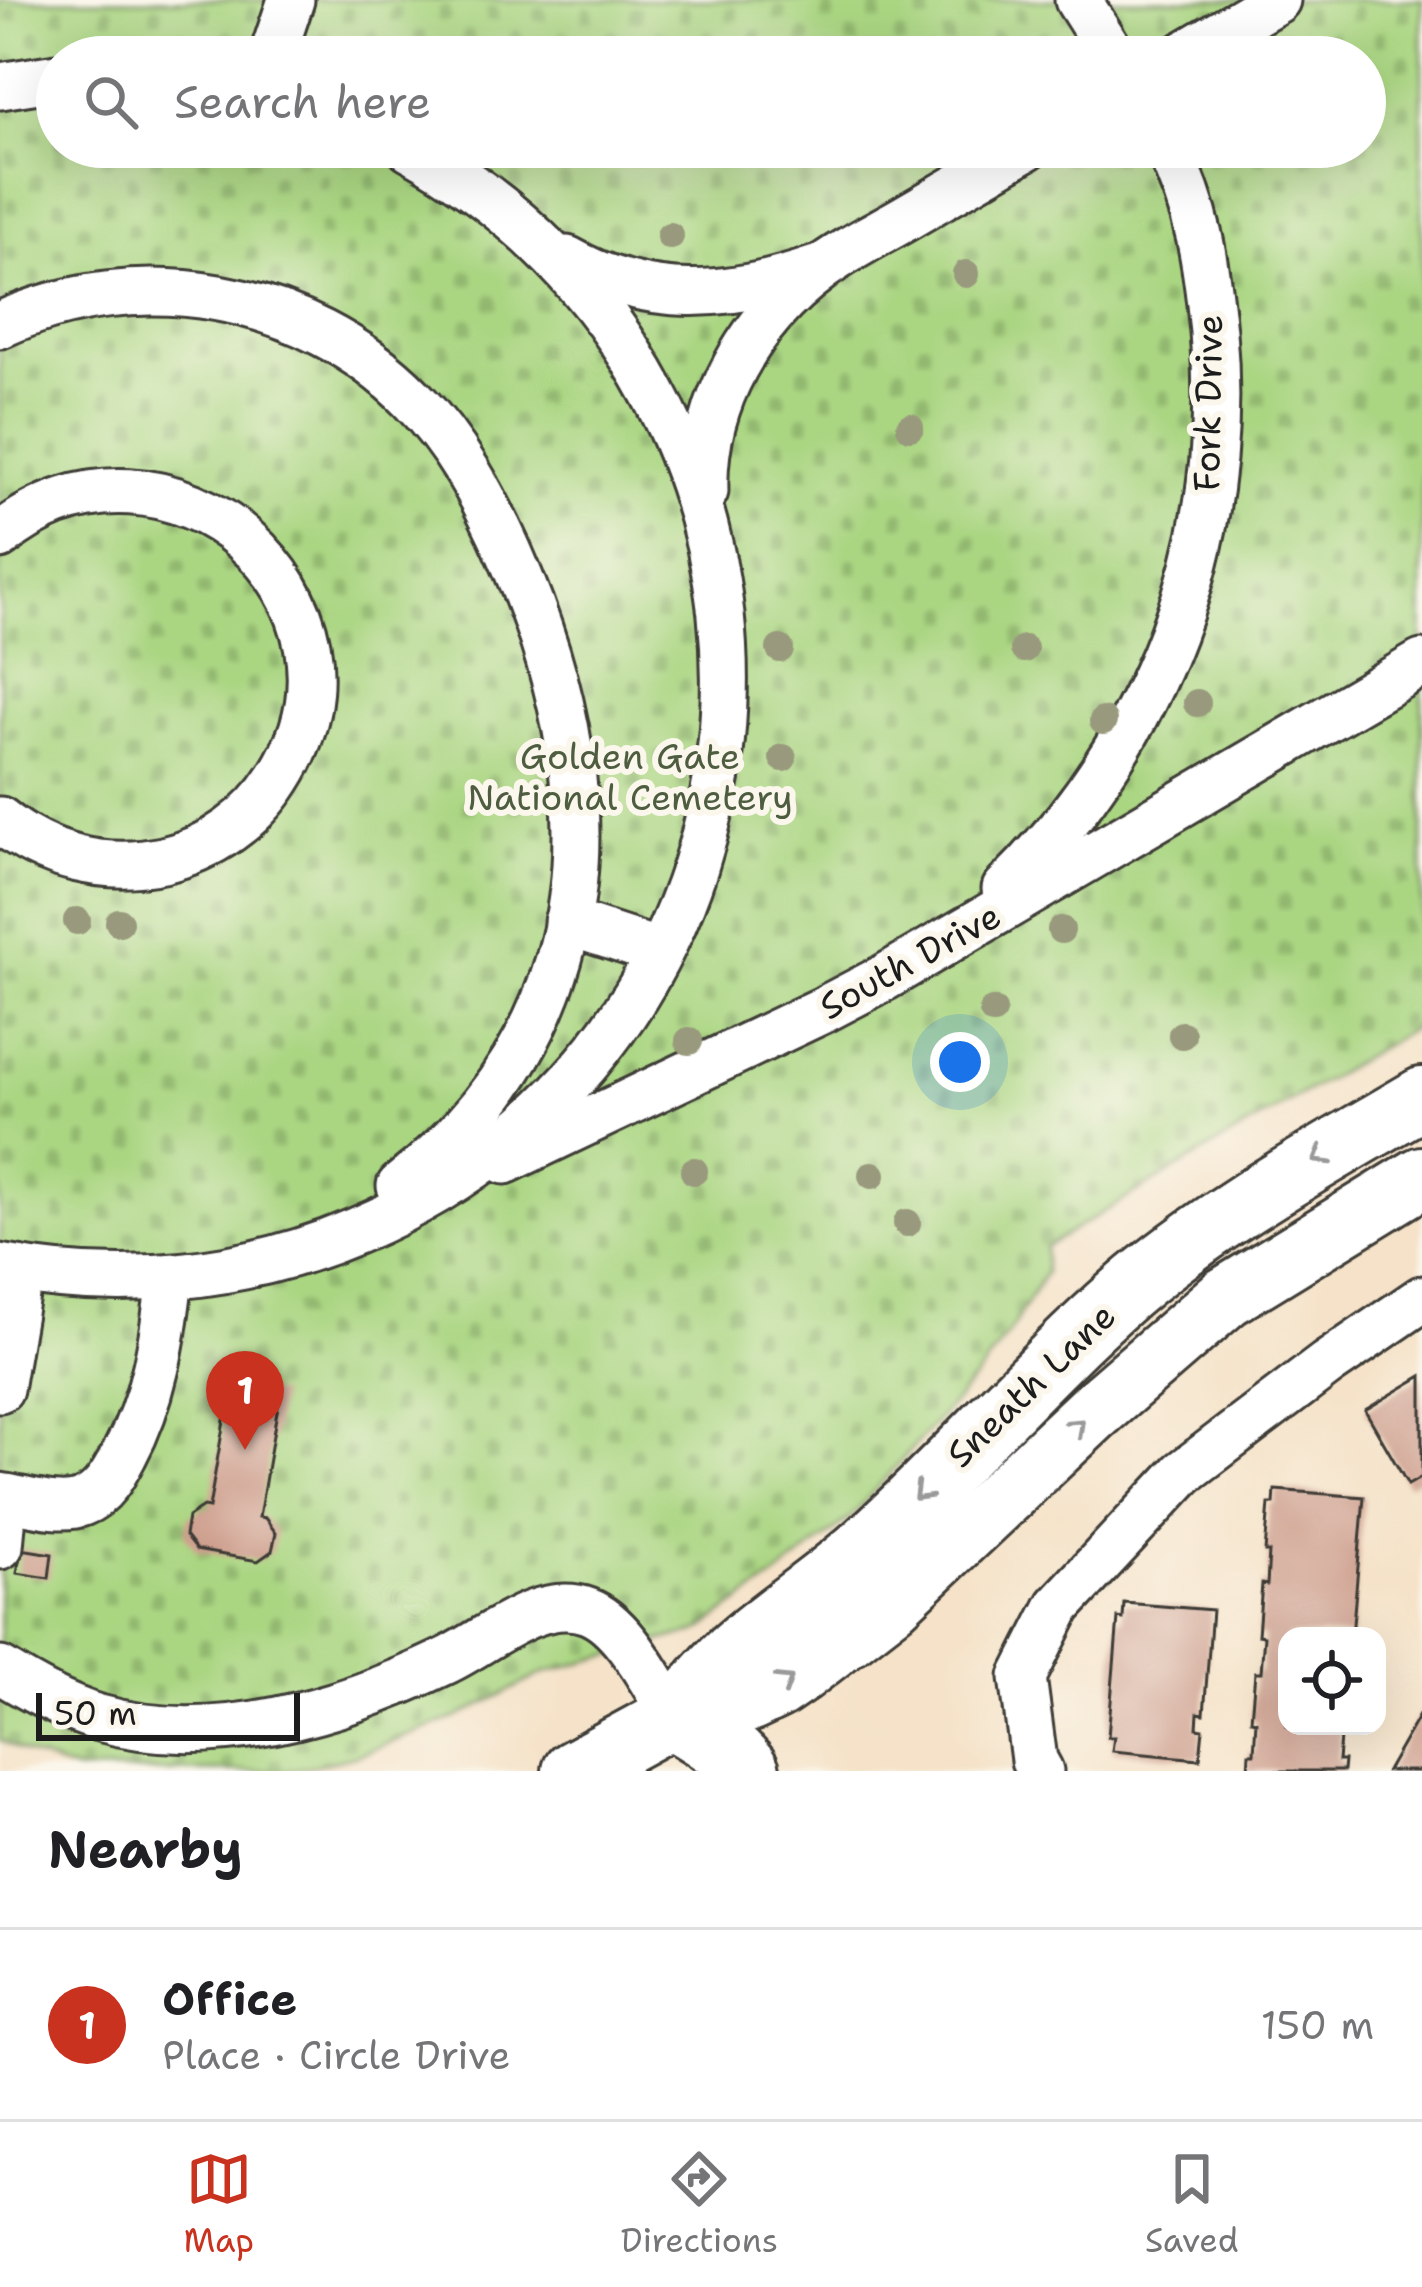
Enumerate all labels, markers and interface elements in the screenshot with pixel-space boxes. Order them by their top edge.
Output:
search box [36,36,1386,168]
icon: search [78,69,144,135]
text: Search here [174,72,431,132]
street label: Fork Drive [1182,314,1234,492]
park label: Golden Gate National Cemetery [467,732,793,822]
street label: South Drive [811,891,1009,1031]
your location [930,1032,990,1092]
one-way arrow [1312,1143,1334,1165]
street label: Sneath Lane [936,1292,1126,1478]
pin: 1 [206,1351,284,1450]
one-way arrow [1064,1418,1085,1440]
one-way arrow [913,1479,935,1501]
map controls [1278,1627,1386,1735]
button: locate [1278,1627,1386,1735]
one-way arrow [771,1674,793,1696]
scale bar [36,1687,300,1740]
text: 50 m [54,1691,137,1736]
text: Nearby [48,1815,243,1883]
text: Office [162,1969,297,2029]
text: 1 [78,1999,96,2051]
text: 150 m [1261,1999,1374,2051]
text: Place · Circle Drive [162,2029,511,2081]
tab: Map [183,2146,254,2263]
tab: Directions [621,2146,778,2263]
tab: Saved [1145,2146,1239,2263]

